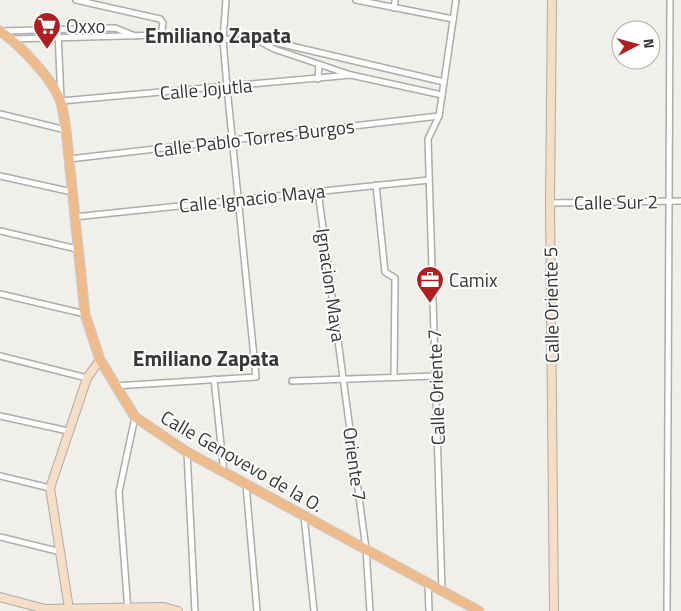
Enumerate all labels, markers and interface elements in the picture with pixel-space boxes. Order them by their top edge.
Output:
supermarket icon: Oxxo [32,11,62,50]
place label: Oxxo [66,11,106,40]
district label: Emiliano Zapata [145,19,291,51]
north arrow [611,20,661,70]
text: N [638,38,660,50]
street label: Calle Jojutla [159,70,254,107]
street label: Calle Pablo Torres Burgos [152,111,356,164]
street label: Calle Ignacio Maya [177,175,327,220]
street label: Calle Sur 2 [574,186,658,217]
street label: Ignacion Maya [309,226,354,344]
street label: Calle Oriente 5 [535,247,566,364]
office icon: Camix [415,265,445,304]
place label: Camix [449,265,498,294]
street label: Calle Oriente 7 [419,328,452,446]
district label: Emiliano Zapata [133,342,279,374]
street label: Calle Genovevo de la O. [155,402,329,519]
street label: Oriente 7 [336,425,375,503]

